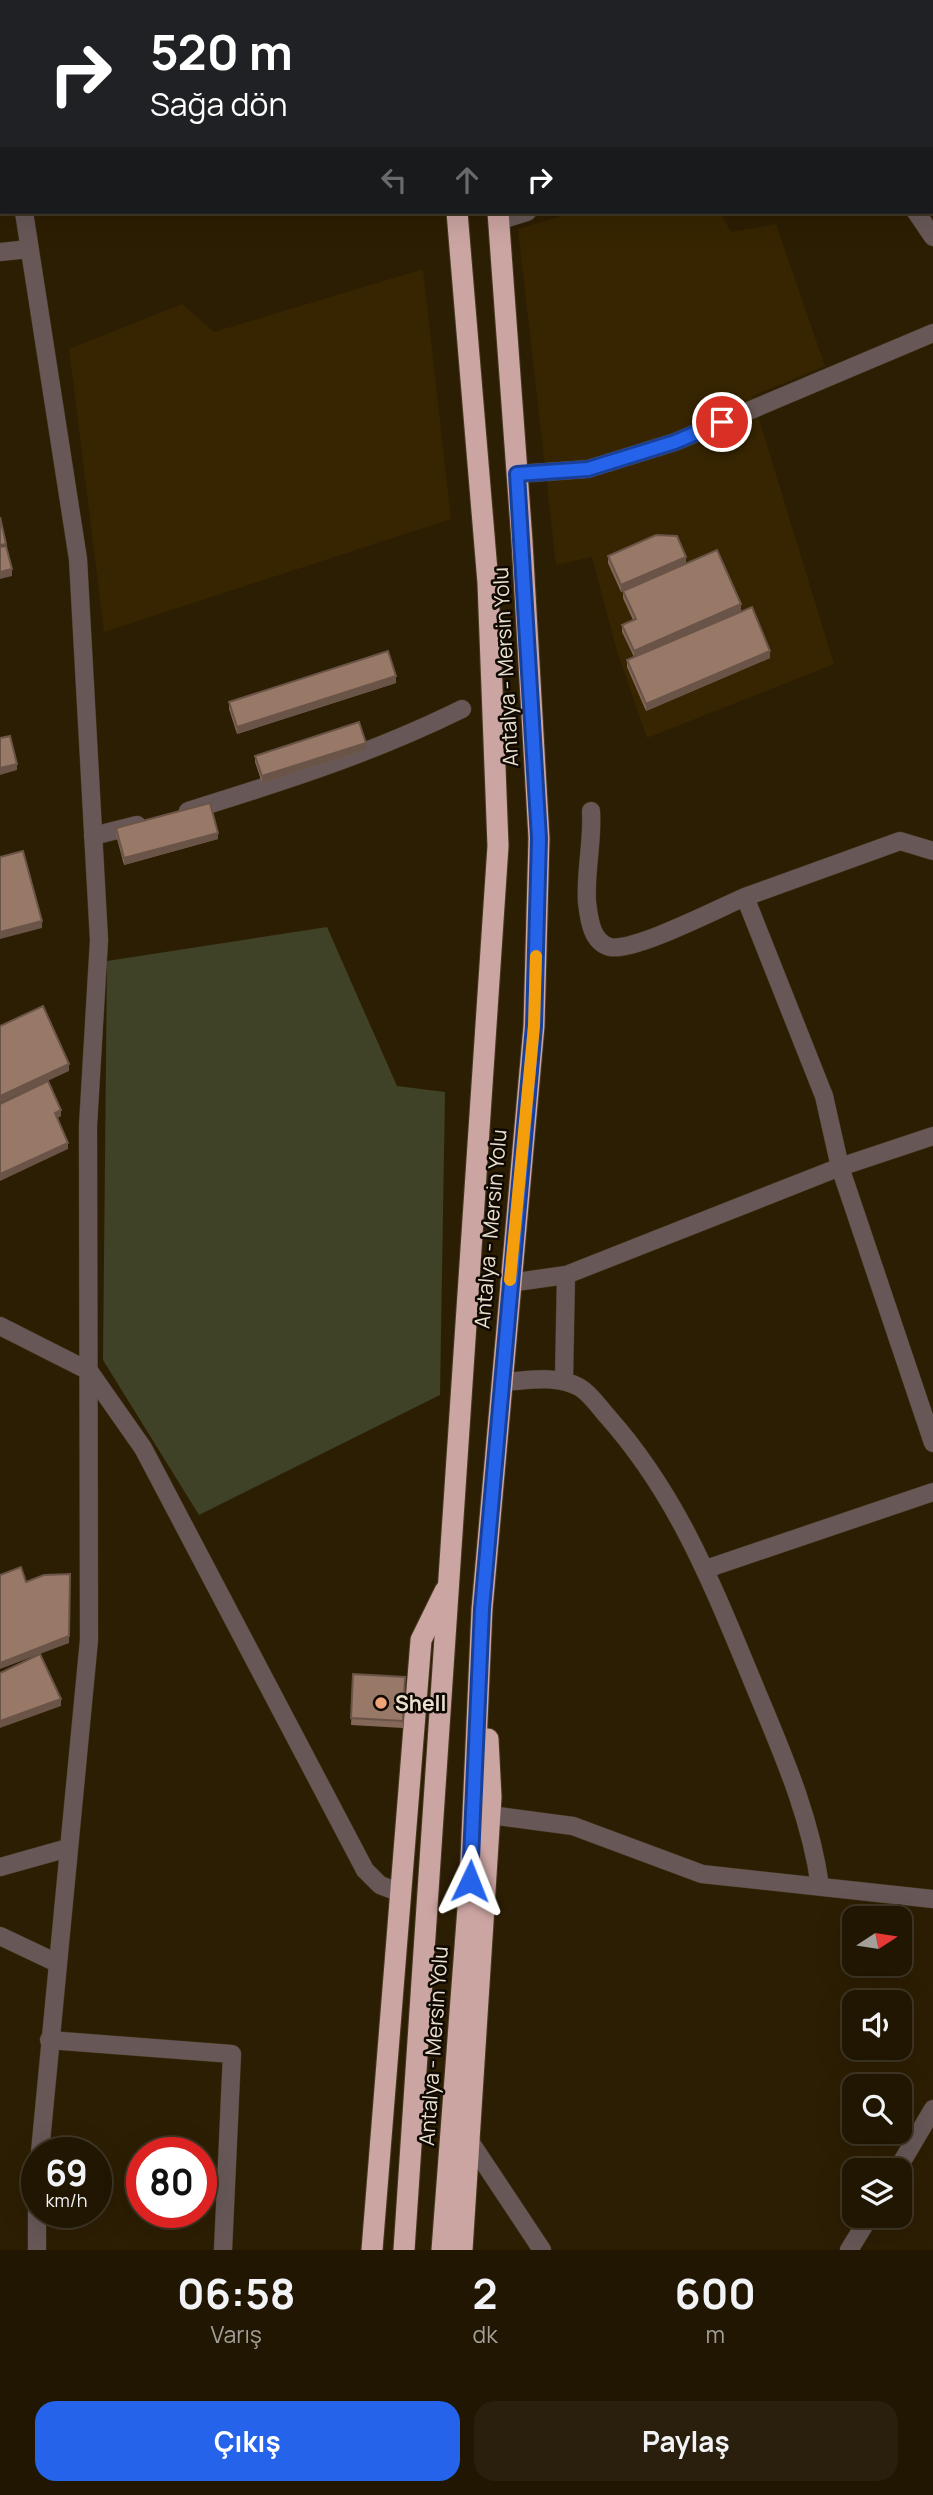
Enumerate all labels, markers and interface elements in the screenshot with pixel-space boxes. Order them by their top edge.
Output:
text: 520 m [150,18,293,85]
icon: right [35,28,126,119]
text: Sağa dön [150,82,288,126]
icon: left [375,161,413,199]
icon: ahead [448,161,486,199]
icon: right [521,161,559,199]
pin [692,392,752,452]
icon: arrive [703,403,741,441]
street label: Antalya - Mersin Yolu [486,567,524,767]
street label: Antalya - Mersin Yolu [467,1128,513,1330]
place label: Shell [395,1689,446,1717]
marker: Shell [373,1695,389,1711]
position arrow [433,1844,507,1918]
north arrow [842,1906,912,1976]
map controls [842,1906,912,2228]
street label: Antalya - Mersin Yolu [412,1945,454,2147]
button: sound [842,1990,912,2060]
button: search [842,2074,912,2144]
speed limit sign: 80 [126,2137,217,2228]
text: 69 [45,2149,88,2197]
button: layers [842,2158,912,2228]
text: km/h [46,2188,87,2212]
text: 06:58 [177,2264,295,2322]
text: 2 [473,2264,498,2322]
text: 600 [675,2264,756,2322]
text: Varış [211,2318,262,2350]
text: dk [473,2318,498,2350]
text: m [705,2318,725,2350]
button: Çıkış [35,2401,460,2481]
button: Paylaş [474,2401,898,2481]

